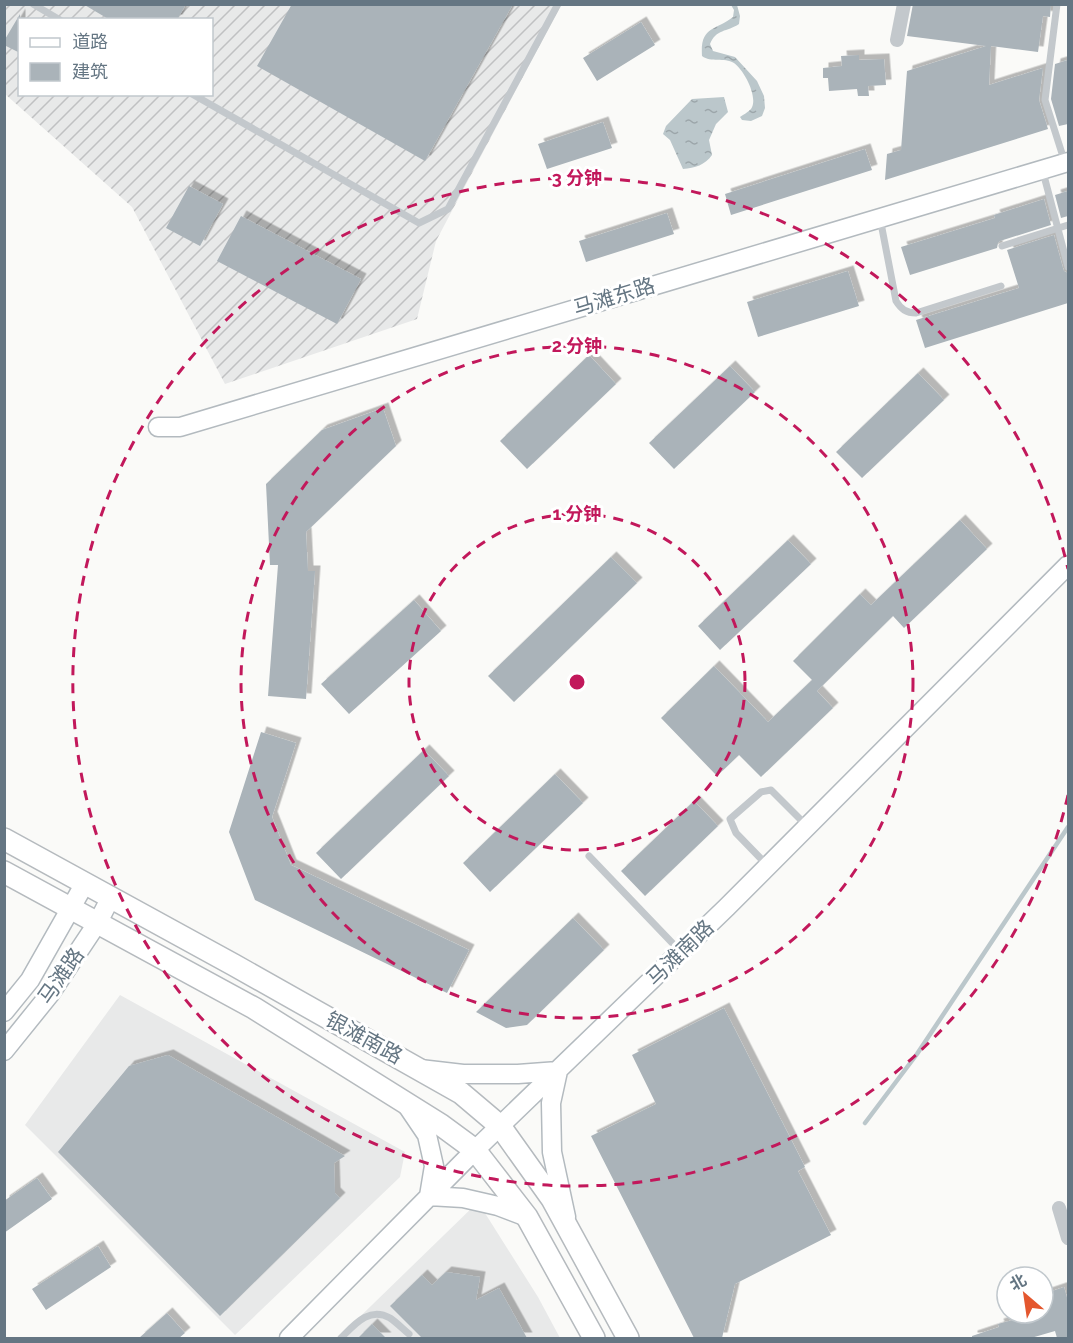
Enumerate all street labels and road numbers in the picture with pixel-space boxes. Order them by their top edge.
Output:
street label: 马滩东路 [570,272,658,321]
street label: 马滩南路 [641,914,719,991]
street label: 马滩路 [32,943,89,1009]
street label: 银滩南路 [321,1006,407,1069]

